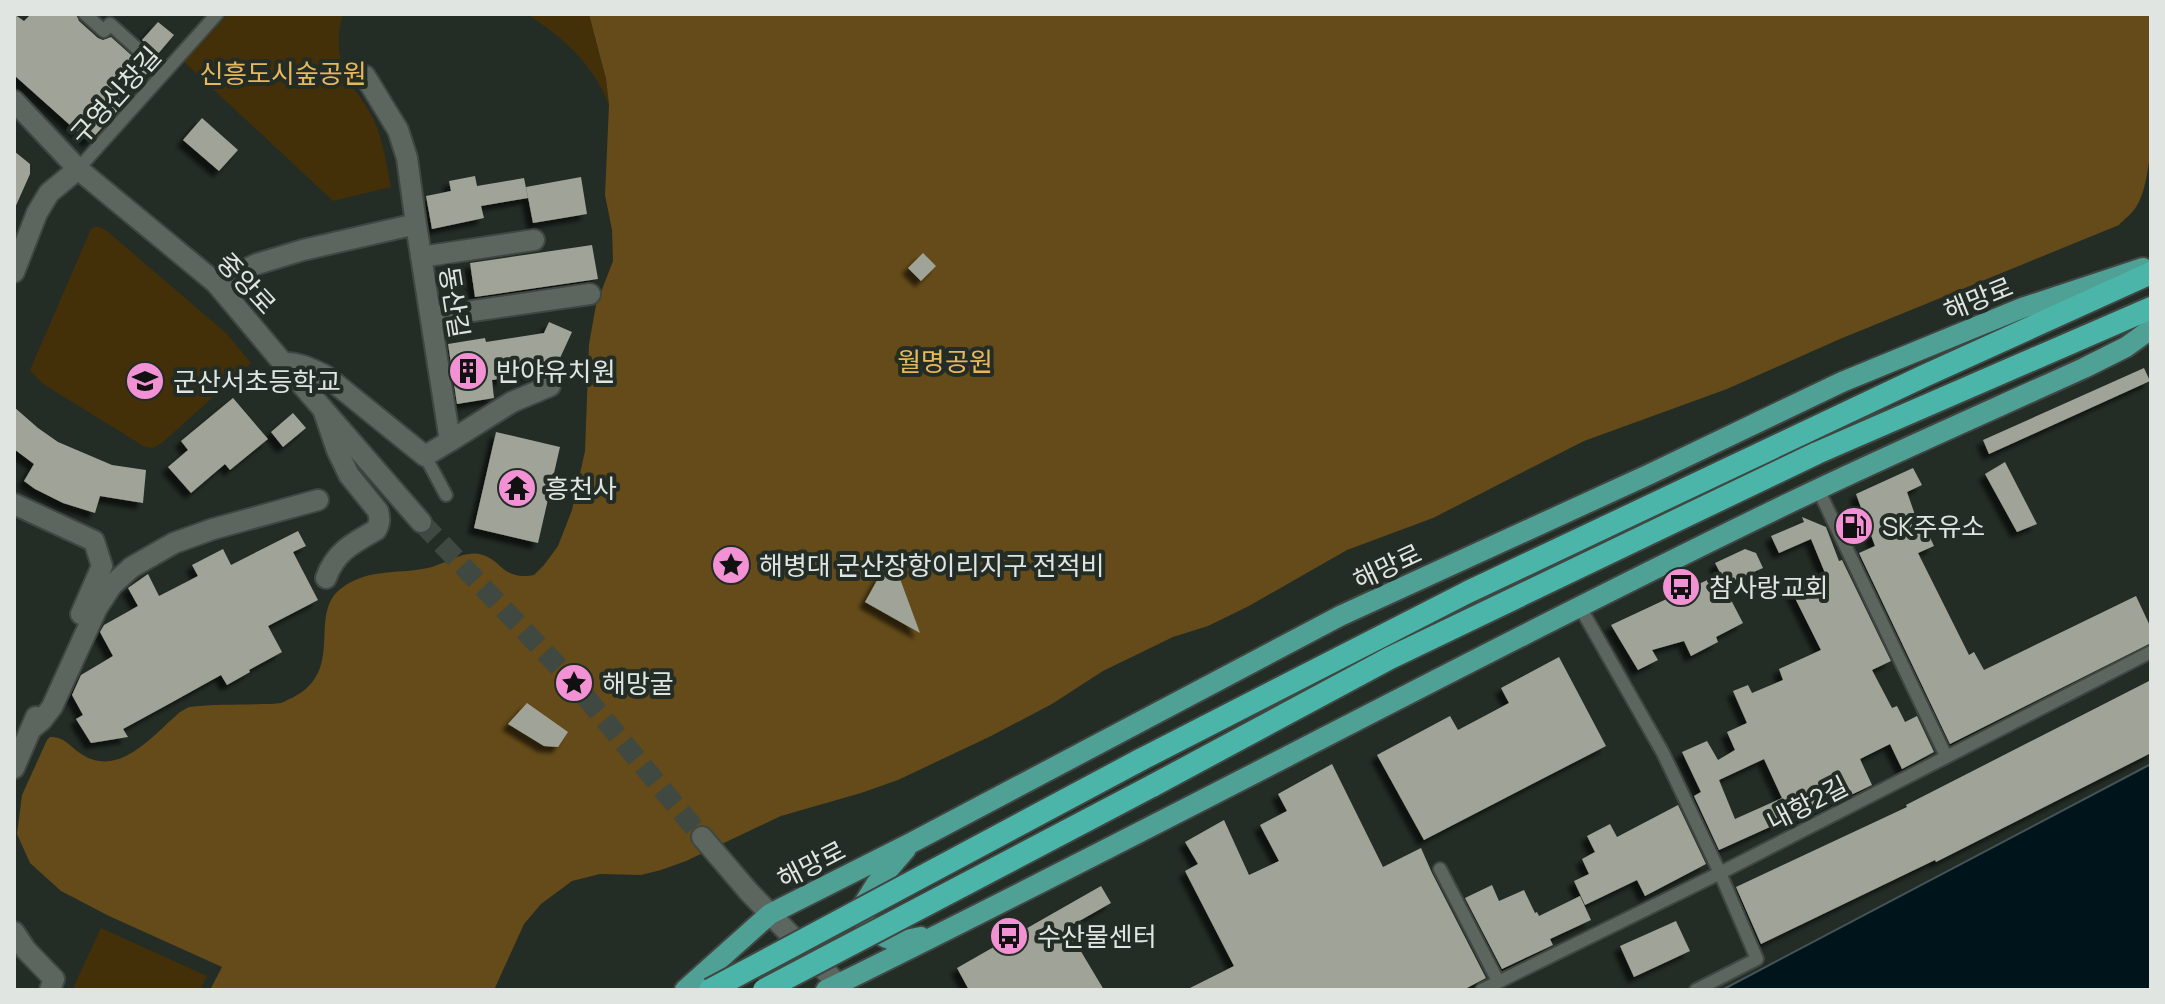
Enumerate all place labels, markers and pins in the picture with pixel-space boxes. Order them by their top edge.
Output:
building icon: 반야유치원 [447,350,489,392]
place label: 반야유치원 [496,353,616,389]
school or university icon: 군산서초등학교 [124,360,166,402]
place label: 군산서초등학교 [173,363,340,399]
temple icon: 흥천사 [496,467,538,509]
place label: 흥천사 [545,470,617,506]
fuel station icon: SK주유소 [1833,505,1875,547]
place label: SK주유소 [1882,508,1985,544]
place icon: 해병대 군산장항이리지구 전적비 [710,544,752,586]
place label: 해병대 군산장항이리지구 전적비 [759,547,1104,583]
bus stop icon: 참사랑교회 [1660,566,1702,608]
place label: 참사랑교회 [1709,569,1829,605]
place icon: 해망굴 [553,662,595,704]
place label: 해망굴 [602,665,674,701]
bus stop icon: 수산물센터 [988,915,1030,957]
place label: 수산물센터 [1037,918,1157,954]

